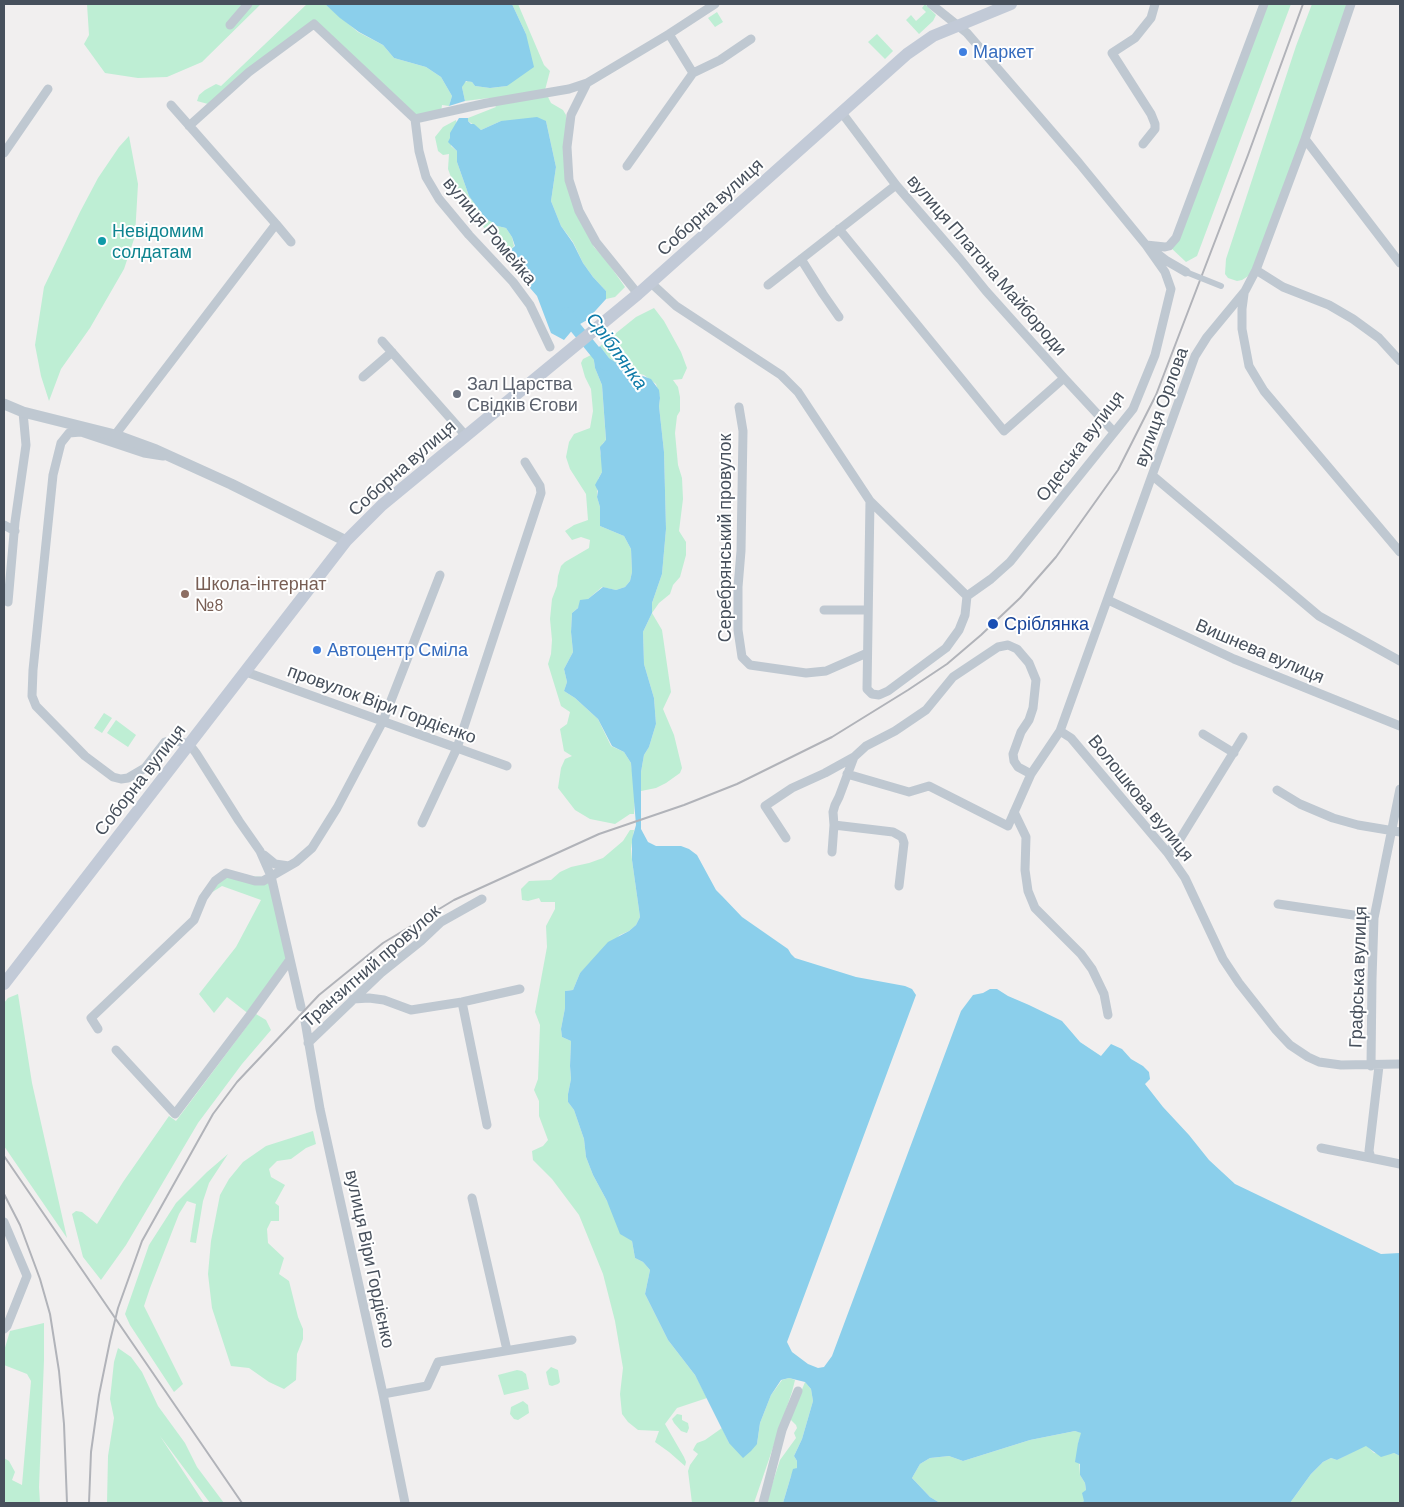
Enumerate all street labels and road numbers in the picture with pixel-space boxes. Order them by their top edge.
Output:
street label: Соборна вулиця [653,154,767,260]
street label: вулиця Платона Майбороди [903,170,1071,360]
street label: вулиця Ромейка [439,173,541,289]
street label: вулиця Орлова [1129,344,1193,470]
street label: Одеська вулиця [1031,386,1129,506]
street label: Соборна вулиця [344,415,460,521]
street label: Серебрянський провулок [714,434,736,642]
street label: Вишнева вулиця [1192,614,1328,688]
street label: провулок Віри Гордієнко [285,660,479,748]
street label: Соборна вулиця [90,720,190,840]
street label: Волошкова вулиця [1083,730,1199,866]
street label: Транзитний провулок [297,900,445,1032]
street label: Графська вулиця [1345,906,1371,1048]
street label: вулиця Віри Гордієнко [341,1168,399,1350]

